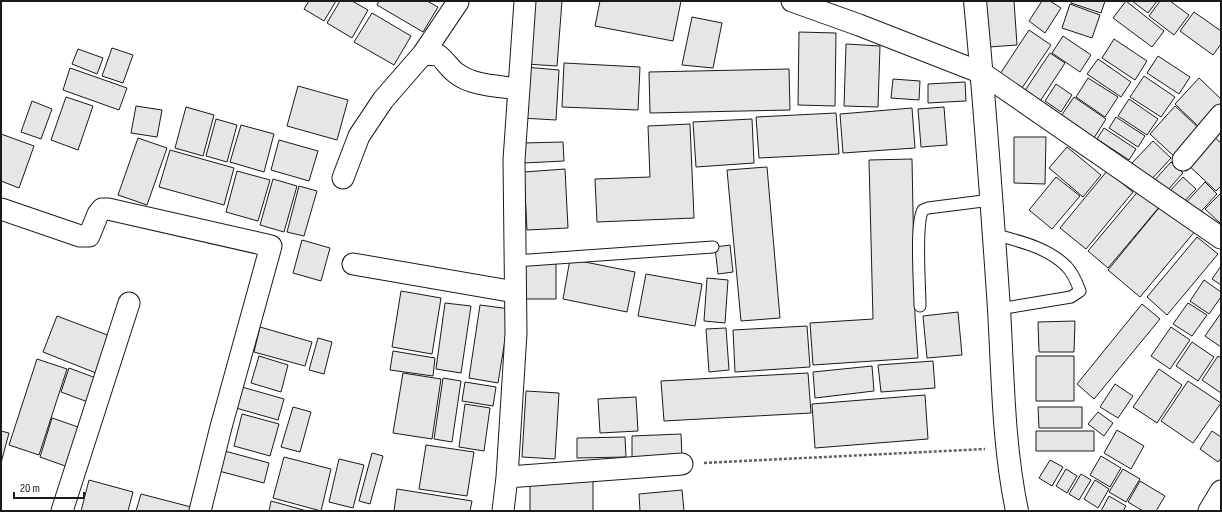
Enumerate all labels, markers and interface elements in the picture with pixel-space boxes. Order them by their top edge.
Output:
scale bar [14,474,84,500]
text: 20 m [20,481,40,496]

